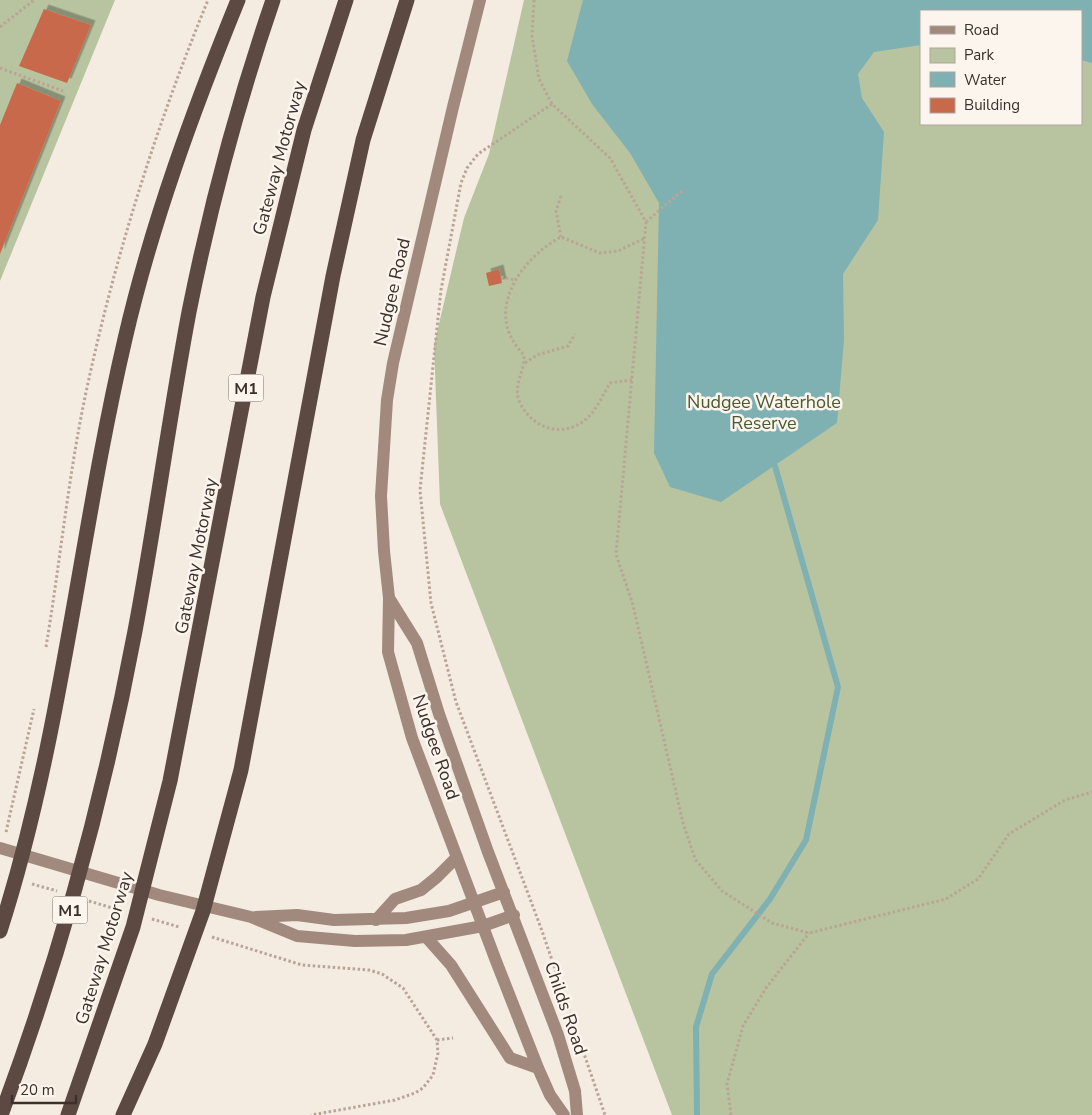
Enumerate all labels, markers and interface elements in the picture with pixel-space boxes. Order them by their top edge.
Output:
legend [920,10,1082,125]
text: Road [964,20,999,40]
text: Park [964,45,994,65]
text: Water [964,70,1007,90]
street label: Gateway Motorway [247,78,311,238]
text: Building [964,95,1020,115]
street label: Nudgee Road [368,236,416,348]
road number: M1 [228,374,264,402]
park label: Nudgee Waterhole Reserve [687,390,841,435]
street label: Gateway Motorway [169,475,223,636]
street label: Nudgee Road [407,691,465,803]
street label: Gateway Motorway [69,868,139,1027]
road number: M1 [52,896,88,924]
street label: Childs Road [539,958,593,1058]
scale bar [12,1072,76,1104]
text: 20 m [20,1080,55,1100]

